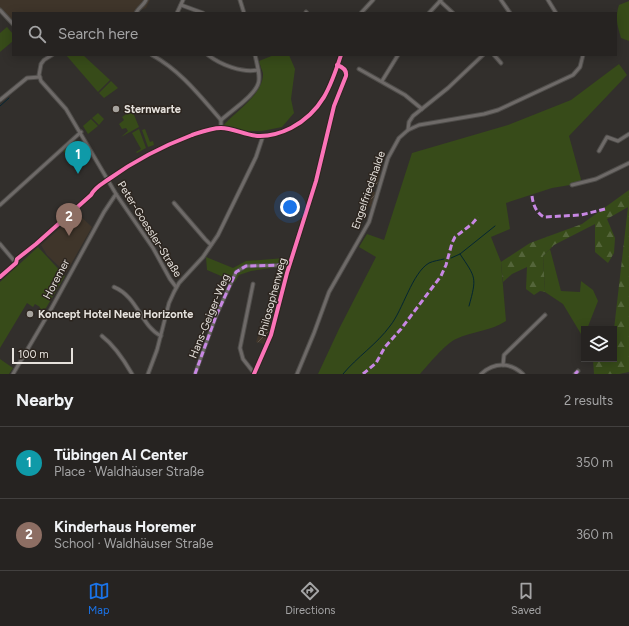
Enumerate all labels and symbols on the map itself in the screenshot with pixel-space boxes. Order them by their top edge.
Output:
place label: Sternwarte [124,103,181,116]
marker: Sternwarte [111,104,121,114]
pin: 1 [65,141,91,174]
street label: Engelfriedshalde [349,149,388,231]
street label: Peter-Goessler-Straße [115,179,184,280]
your location [280,197,300,217]
pin: 2 [56,203,82,236]
street label: Philosophenweg [256,256,289,338]
street label: Horemer [41,257,73,301]
street label: Hans-Geiger-Weg [187,272,232,360]
place label: Koncept Hotel Neue Horizonte [38,308,193,321]
marker: Koncept Hotel Neue Horizonte [25,309,35,319]
scale bar [12,346,73,365]

